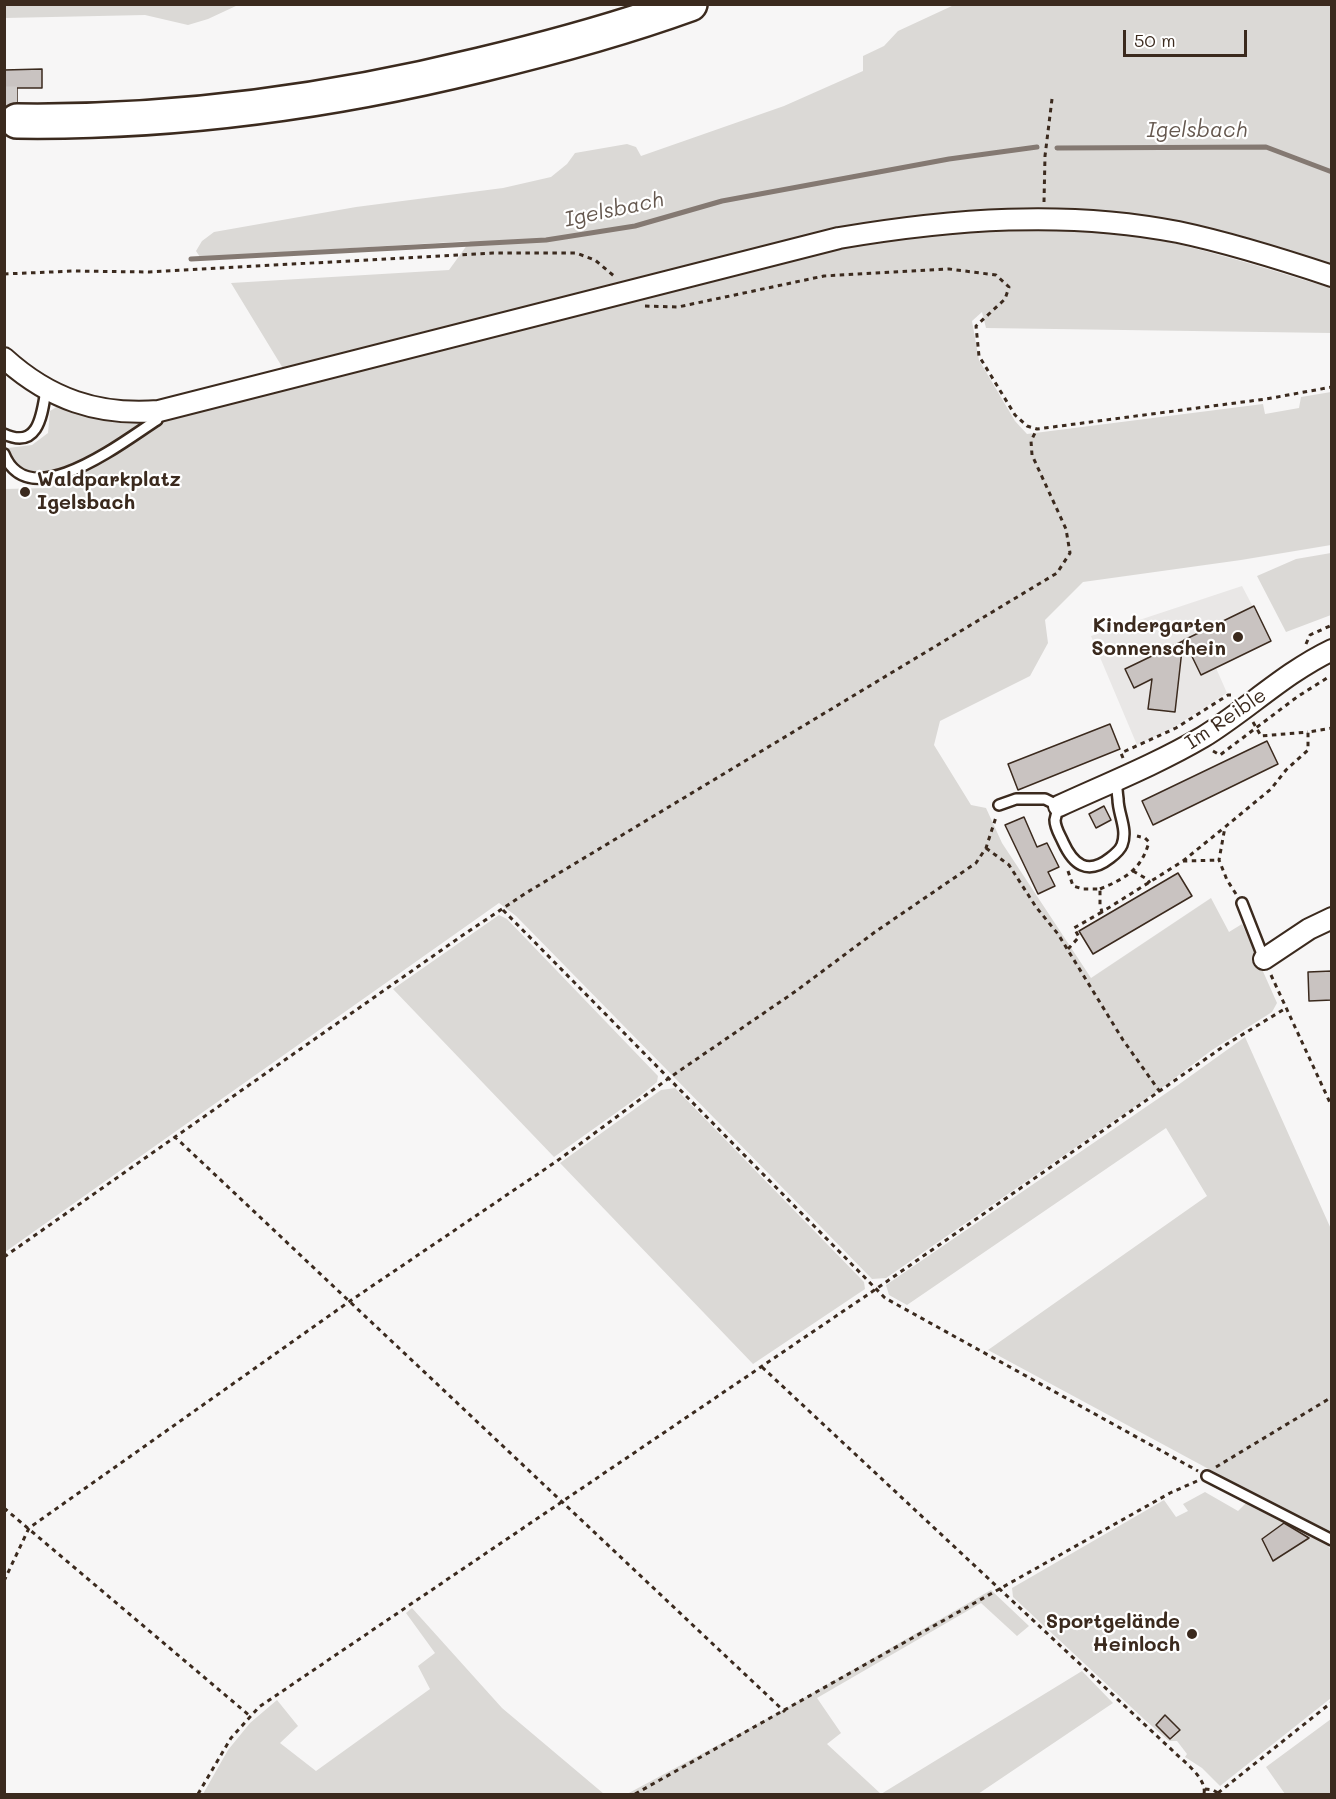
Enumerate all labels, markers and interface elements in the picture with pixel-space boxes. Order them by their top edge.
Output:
scale bar [1126,18,1250,56]
text: 50 m [1134,28,1176,52]
water label: Igelsbach [1147,118,1247,144]
water label: Igelsbach [562,187,666,233]
place label: Waldparkplatz Igelsbach [37,468,181,515]
marker: Waldparkplatz Igelsbach [18,485,32,499]
place label: Kindergarten Sonnenschein [1091,614,1226,661]
marker: Kindergarten Sonnenschein [1231,630,1245,644]
street label: Im Reible [1181,683,1271,755]
place label: Sportgelände Heinloch [1046,1610,1180,1657]
marker: Sportgelände Heinloch [1185,1627,1199,1641]

